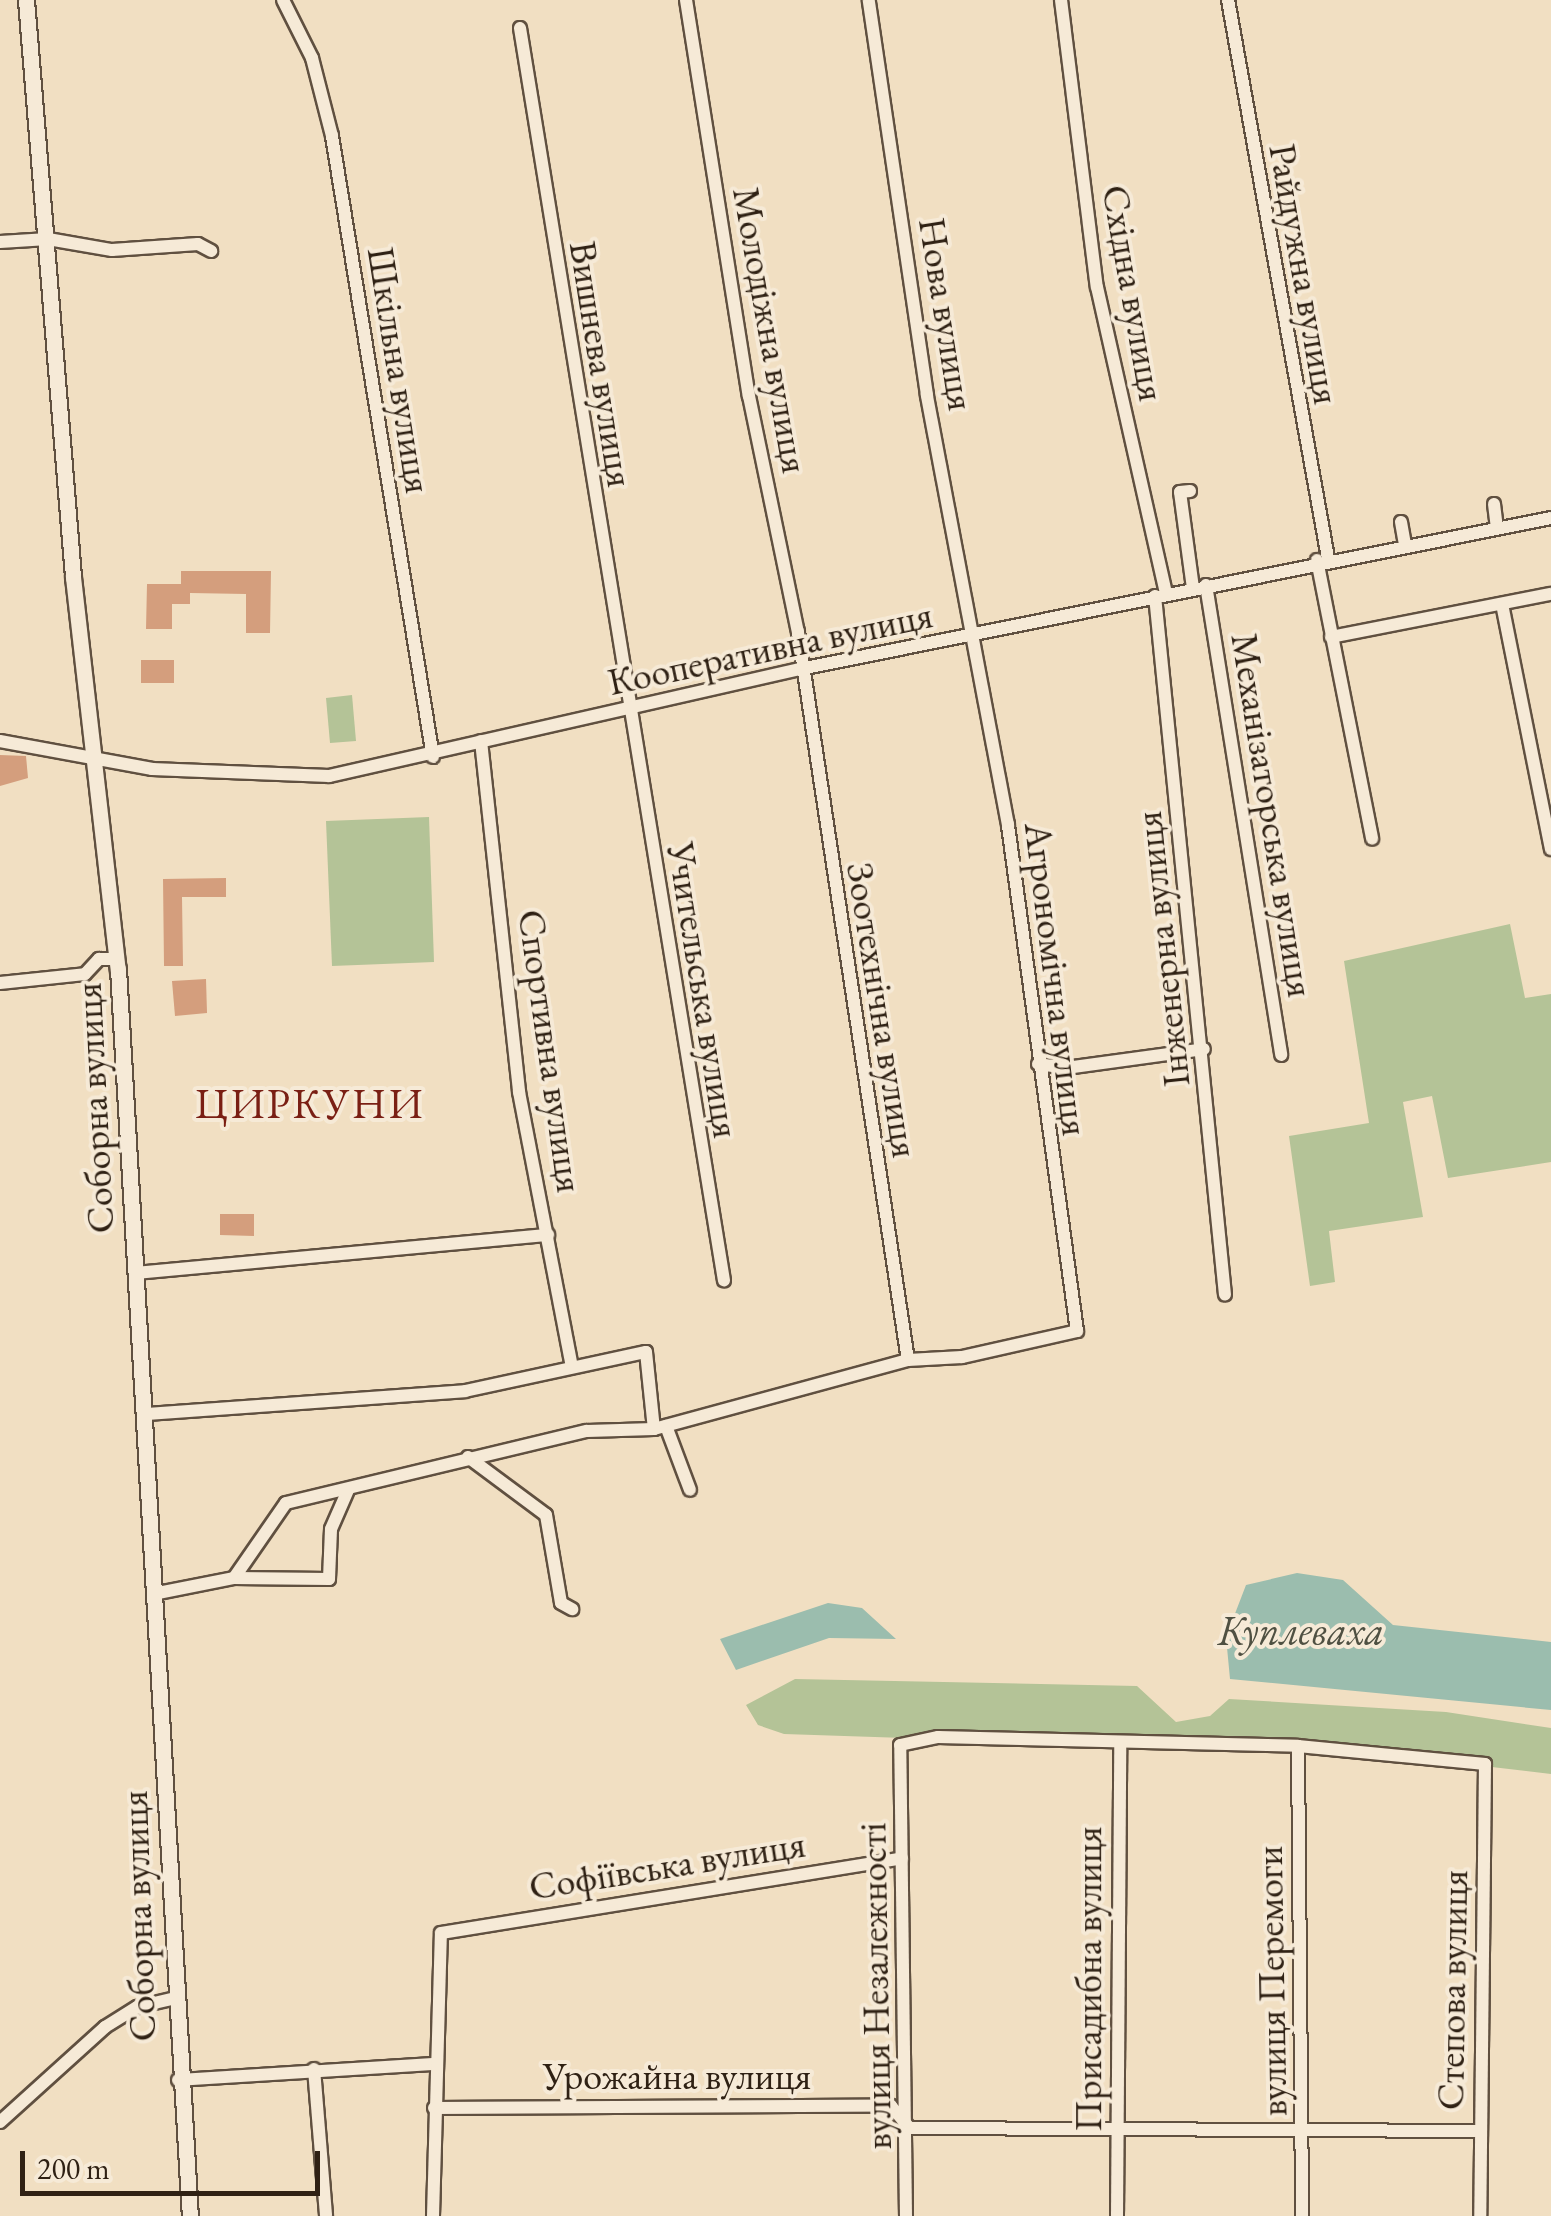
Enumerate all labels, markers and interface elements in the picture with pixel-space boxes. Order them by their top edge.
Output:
street label: Райдужна вулиця [1260,140,1350,408]
street label: Східна вулиця [1093,181,1175,405]
street label: Молодіжна вулиця [723,184,819,476]
street label: Нова вулиця [909,214,985,414]
street label: Вишнева вулиця [560,238,644,490]
street label: Шкільна вулиця [358,244,442,496]
street label: Кооперативна вулиця [604,591,936,705]
street label: Механізаторська вулиця [1222,630,1324,1000]
street label: Інженерна вулиця [1125,809,1199,1089]
street label: Агрономічна вулиця [1015,820,1099,1138]
street label: Учительська вулиця [658,839,750,1141]
street label: Зоотехнічна вулиця [837,859,929,1161]
street label: Спортивна вулиця [509,907,593,1195]
street label: Соборна вулиця [65,982,123,1234]
district label: ЦИРКУНИ [195,1079,425,1129]
water label: Куплеваха [1218,1606,1384,1654]
street label: Соборна вулиця [111,1790,165,2042]
street label: Софіївська вулиця [526,1821,808,1909]
street label: вулиця Незалежності [849,1822,901,2150]
street label: Присадибна вулиця [1065,1826,1111,2132]
street label: вулиця Перемоги [1246,1845,1296,2117]
street label: Степова вулиця [1427,1869,1477,2111]
street label: Урожайна вулиця [543,2053,811,2099]
scale bar [25,2131,325,2193]
text: 200 m [37,2149,110,2188]

